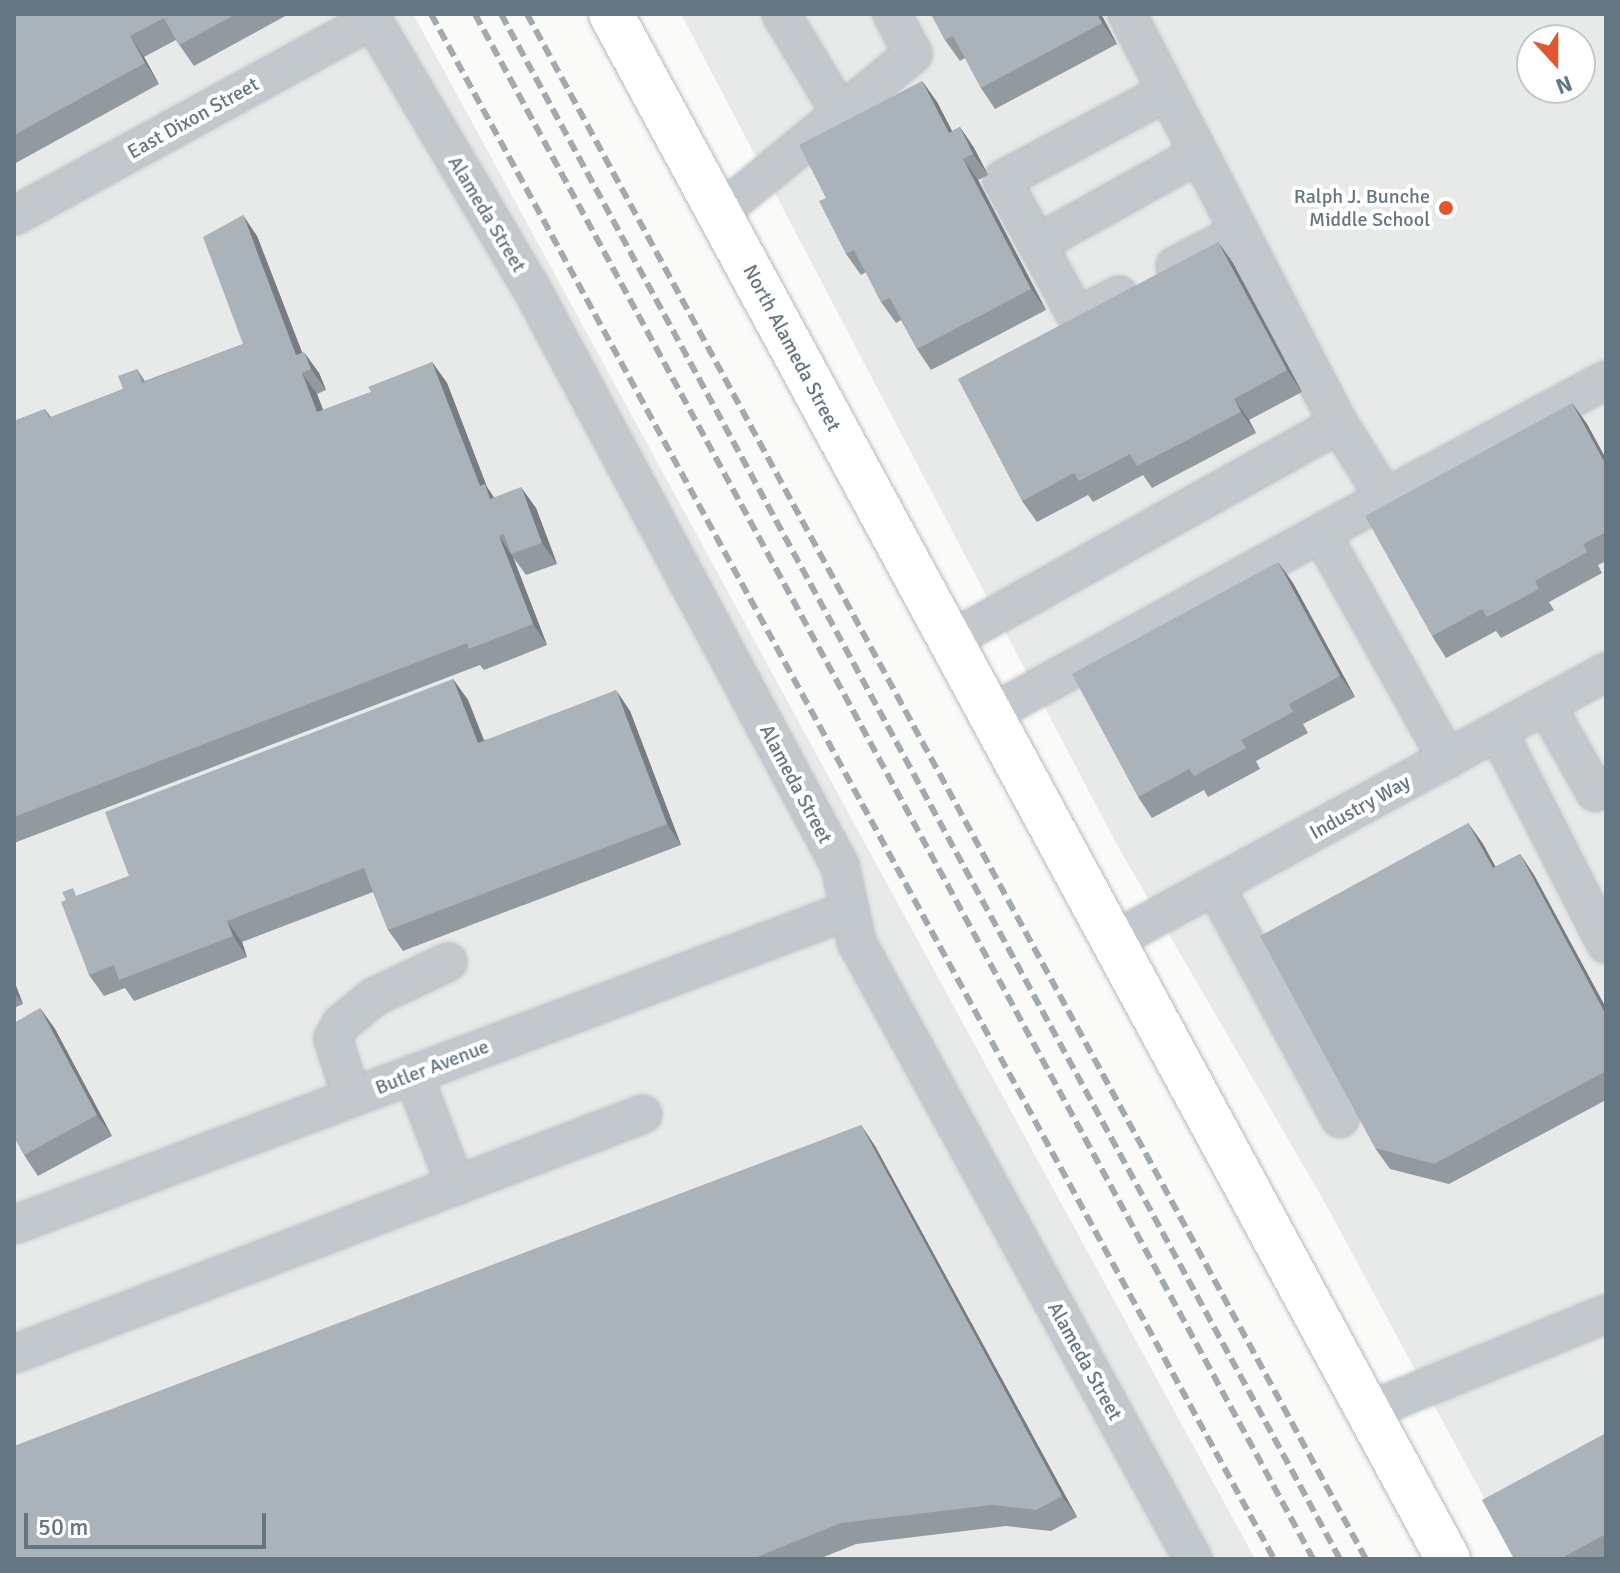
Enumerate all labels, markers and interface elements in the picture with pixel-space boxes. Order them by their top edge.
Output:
north arrow [1516,24,1596,104]
text: N [1552,70,1576,100]
street label: East Dixon Street [123,72,263,164]
street label: Alameda Street [443,152,531,276]
place label: Ralph J. Bunche Middle School [1294,184,1430,231]
marker: Ralph J. Bunche Middle School [1437,199,1455,217]
street label: North Alameda Street [738,261,846,435]
street label: Alameda Street [755,720,837,848]
street label: Industry Way [1306,770,1414,844]
street label: Butler Avenue [372,1034,492,1100]
street label: Alameda Street [1043,1298,1127,1424]
scale bar [28,1497,270,1547]
text: 50 m [38,1512,88,1542]

